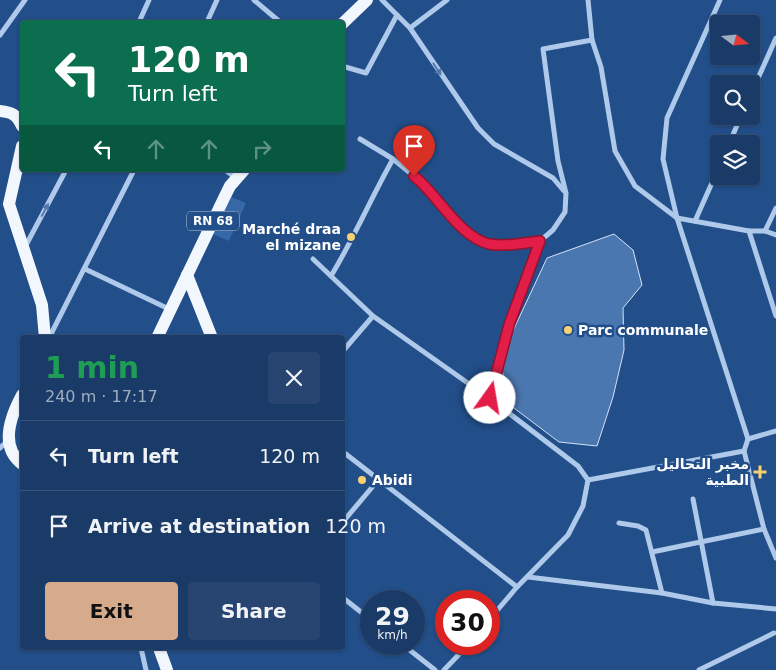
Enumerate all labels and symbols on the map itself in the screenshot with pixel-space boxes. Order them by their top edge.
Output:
north arrow [710,15,760,65]
one-way arrow [432,62,442,76]
pin [393,125,435,176]
one-way arrow [41,203,49,217]
road number: RN 68 [187,212,239,230]
place label: Marché draa el mizane [242,221,341,253]
marker: Marché draa el mizane [345,231,357,243]
place label: Parc communale [578,322,708,338]
marker: Parc communale [562,324,574,336]
position arrow [463,371,515,423]
place label: مخبر التحاليل الطبية [656,456,749,488]
marker: مخبر التحاليل الطبية [753,465,767,479]
place label: Abidi [372,472,412,488]
marker: Abidi [356,474,368,486]
speed limit sign: 30 [435,590,500,655]

